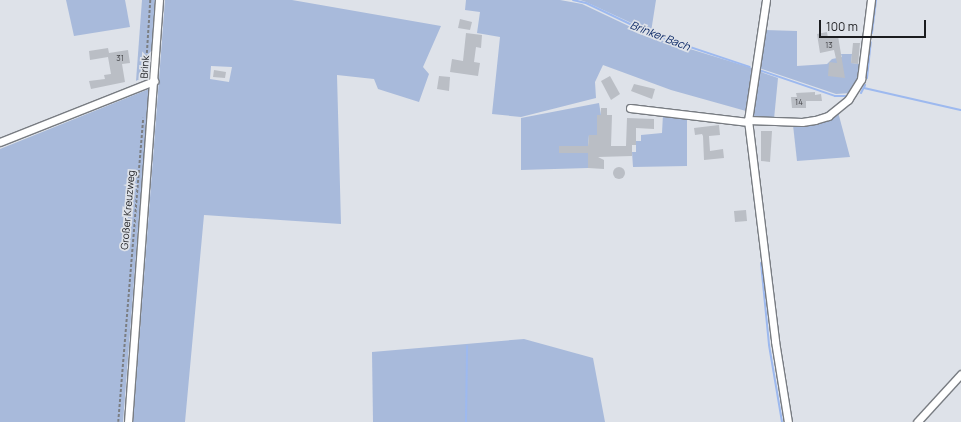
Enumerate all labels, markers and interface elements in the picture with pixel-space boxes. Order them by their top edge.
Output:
scale bar [821,12,928,38]
text: 100 m [826,18,858,35]
water label: Brinker Bach [628,19,692,53]
house number: 13 [825,40,833,50]
house number: 31 [116,53,124,63]
street label: Brink [138,55,152,79]
house number: 14 [795,97,803,107]
street label: Großer Kreuzweg [119,170,137,250]

